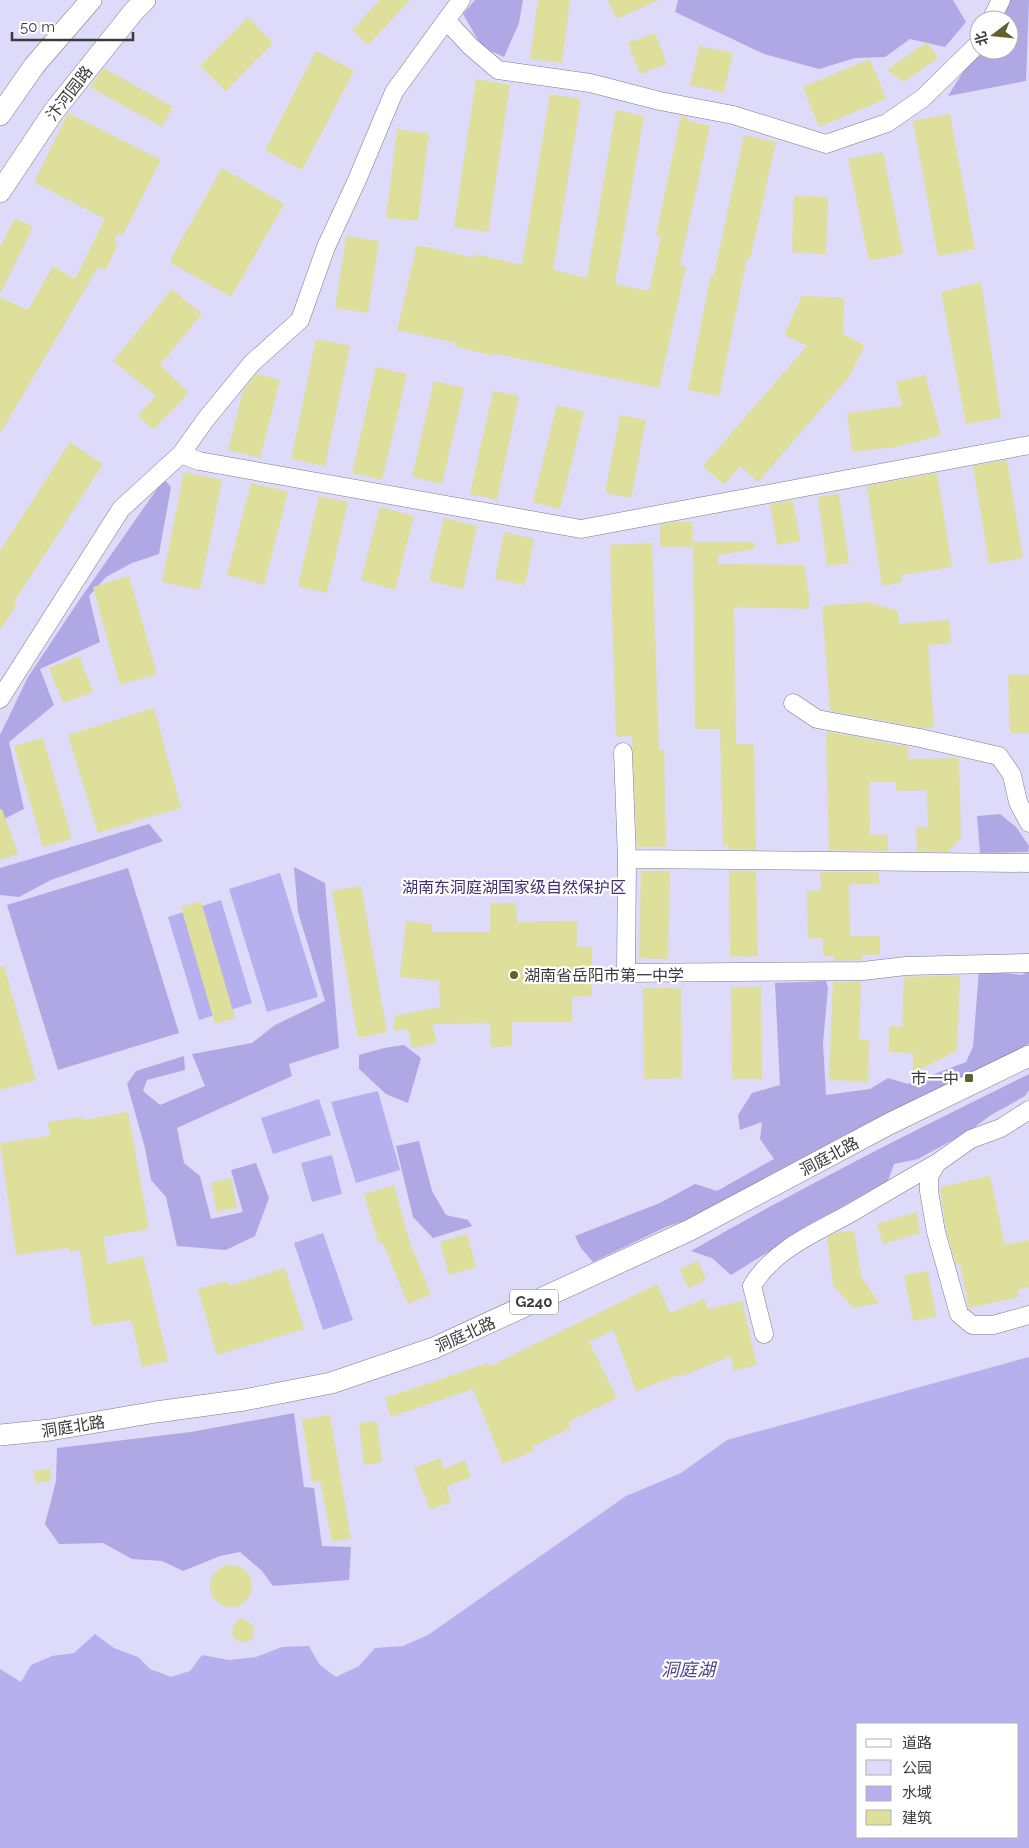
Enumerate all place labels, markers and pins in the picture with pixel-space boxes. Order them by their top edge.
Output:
place label: 湖南省岳阳市第一中学 [524,966,684,985]
marker: 湖南省岳阳市第一中学 [508,969,520,981]
place label: 市一中 [911,1069,959,1088]
marker: 市一中 [963,1072,975,1084]

